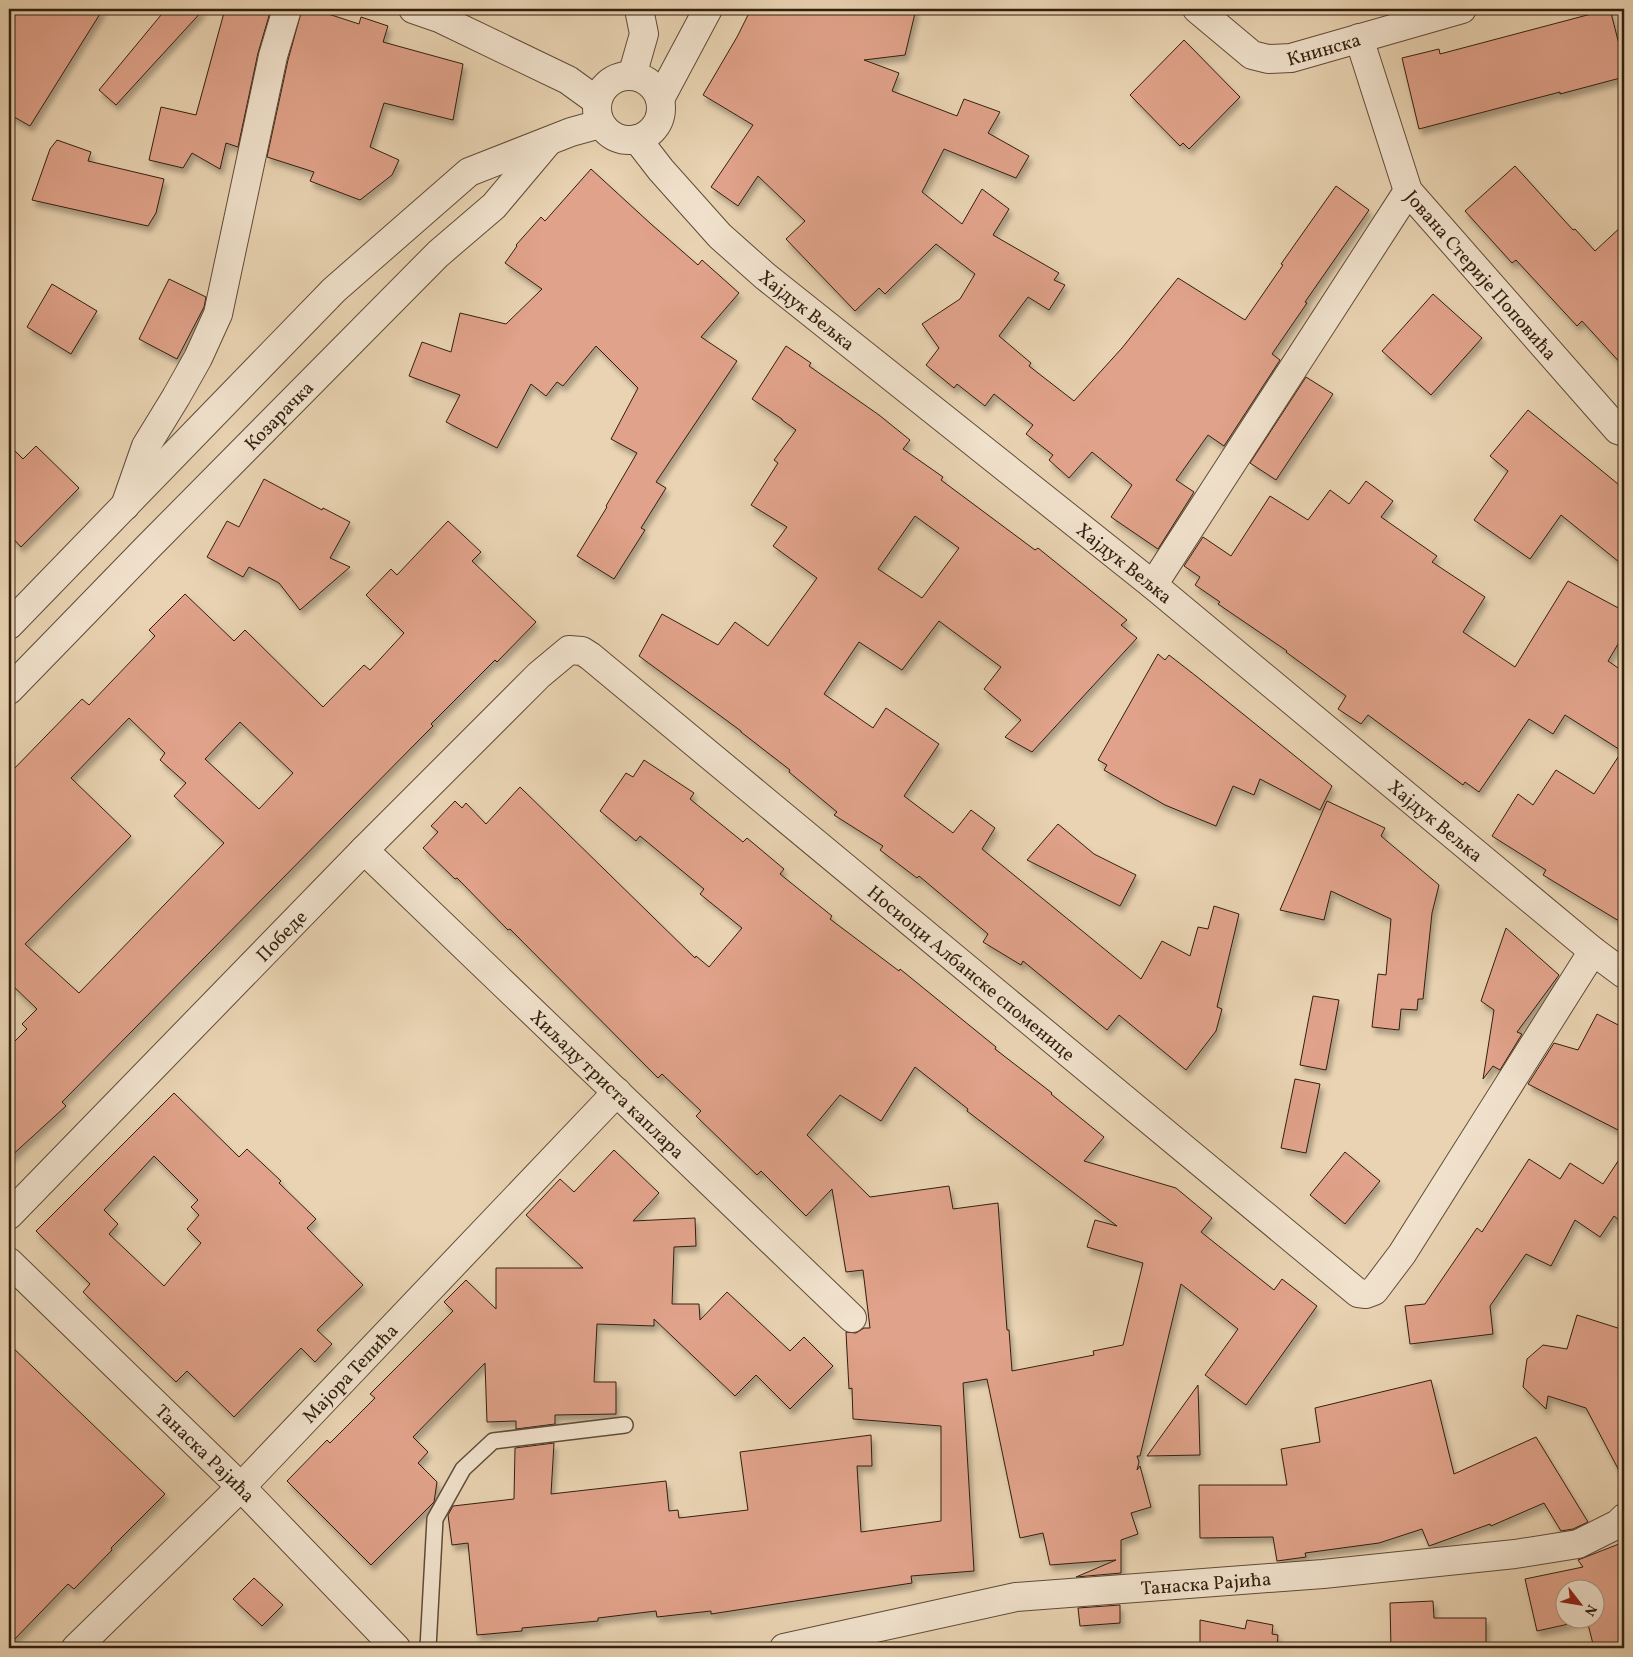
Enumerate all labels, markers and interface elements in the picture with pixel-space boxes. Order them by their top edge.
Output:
street label: Книнска [1284,28,1364,74]
street label: Јована Стерије Поповића [1398,185,1562,367]
street label: Хајдук Вељка [752,265,860,358]
street label: Козарачка [239,376,320,457]
street label: Хајдук Вељка [1070,518,1177,611]
street label: Хајдук Вељка [1382,775,1488,869]
street label: Носиоци Албанске споменице [861,880,1080,1068]
street label: Победе [251,905,314,968]
street label: Хиљаду триста каплара [524,1005,690,1166]
street label: Мајора Тепића [297,1319,405,1430]
street label: Танаска Рајића [148,1399,260,1509]
street label: Танаска Рајића [1140,1567,1272,1603]
north arrow [1556,1580,1606,1630]
text: N [1579,1601,1601,1619]

